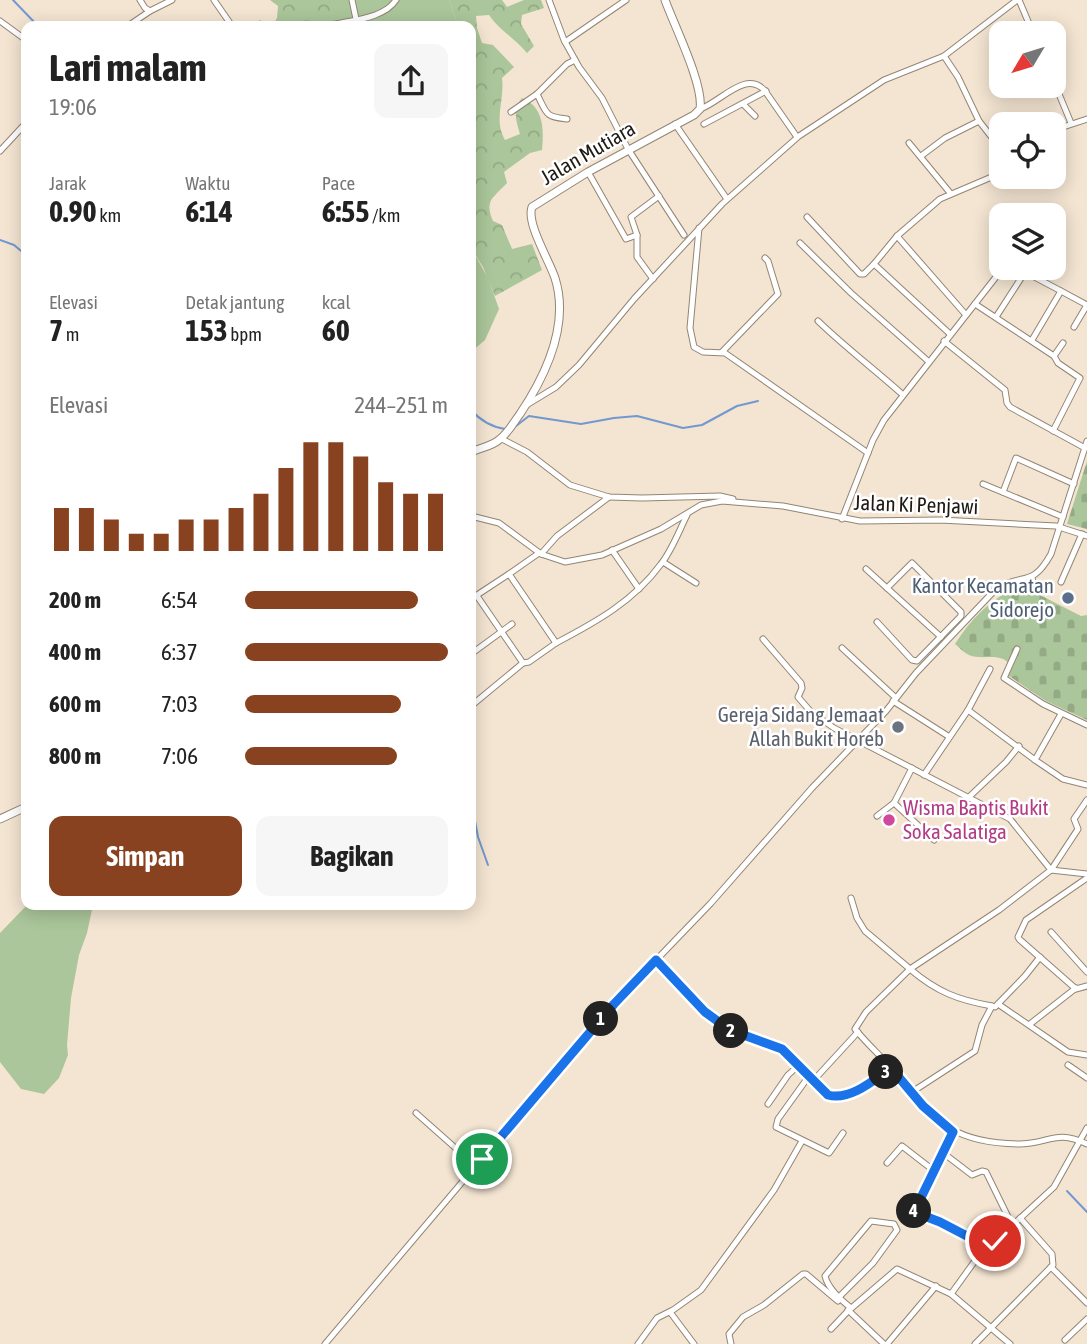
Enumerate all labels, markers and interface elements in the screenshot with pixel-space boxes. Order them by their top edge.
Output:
north arrow [989,21,1066,98]
map controls [989,21,1066,280]
button: share [374,44,448,118]
text: Lari malam [49,46,207,89]
text: 19:06 [49,94,97,120]
button: locate [989,112,1066,189]
street label: Jalan Mutiara [536,115,639,189]
text: Jarak [49,172,86,194]
text: Waktu [185,172,230,194]
text: Pace [322,172,355,194]
text: 0.90 [49,194,97,228]
text: 6:14 [185,194,233,228]
text: 6:55 [322,194,369,228]
button: layers [989,203,1066,280]
text: km [97,204,121,226]
text: /km [369,204,400,226]
text: Elevasi [49,291,98,313]
text: Detak jantung [185,291,284,313]
text: kcal [322,291,351,313]
text: 7 [49,313,63,347]
text: 153 [185,313,228,347]
text: 60 [322,313,350,347]
text: m [63,323,79,345]
text: bpm [228,323,262,345]
text: Elevasi [49,392,108,418]
text: 244–251 m [354,392,448,418]
street label: Jalan Ki Penjawi [853,490,979,518]
place label: Kantor Kecamatan Sidorejo [912,573,1054,621]
text: 200 m [49,587,101,613]
text: 6:54 [161,587,198,613]
marker: Kantor Kecamatan Sidorejo [1060,590,1076,606]
text: 400 m [49,639,101,665]
text: 6:37 [161,639,198,665]
text: 600 m [49,691,101,717]
text: 7:03 [161,691,198,717]
place label: Gereja Sidang Jemaat Allah Bukit Horeb [718,702,884,750]
marker: Gereja Sidang Jemaat Allah Bukit Horeb [890,719,906,735]
text: 800 m [49,743,101,769]
text: 7:06 [161,743,198,769]
place label: Wisma Baptis Bukit Soka Salatiga [903,795,1049,843]
marker: Wisma Baptis Bukit Soka Salatiga [881,812,897,828]
button: Simpan [49,816,242,896]
button: Bagikan [256,816,448,896]
pin: 1 [584,1002,618,1036]
text: 1 [596,1007,605,1029]
pin: 2 [714,1014,748,1048]
text: 2 [726,1019,735,1041]
pin: 3 [868,1054,903,1090]
text: 3 [881,1060,890,1082]
pin [452,1129,512,1189]
icon: arrive [463,1140,501,1178]
pin: 4 [897,1194,932,1228]
text: 4 [909,1199,918,1221]
pin [965,1211,1025,1271]
icon: check [976,1222,1014,1260]

